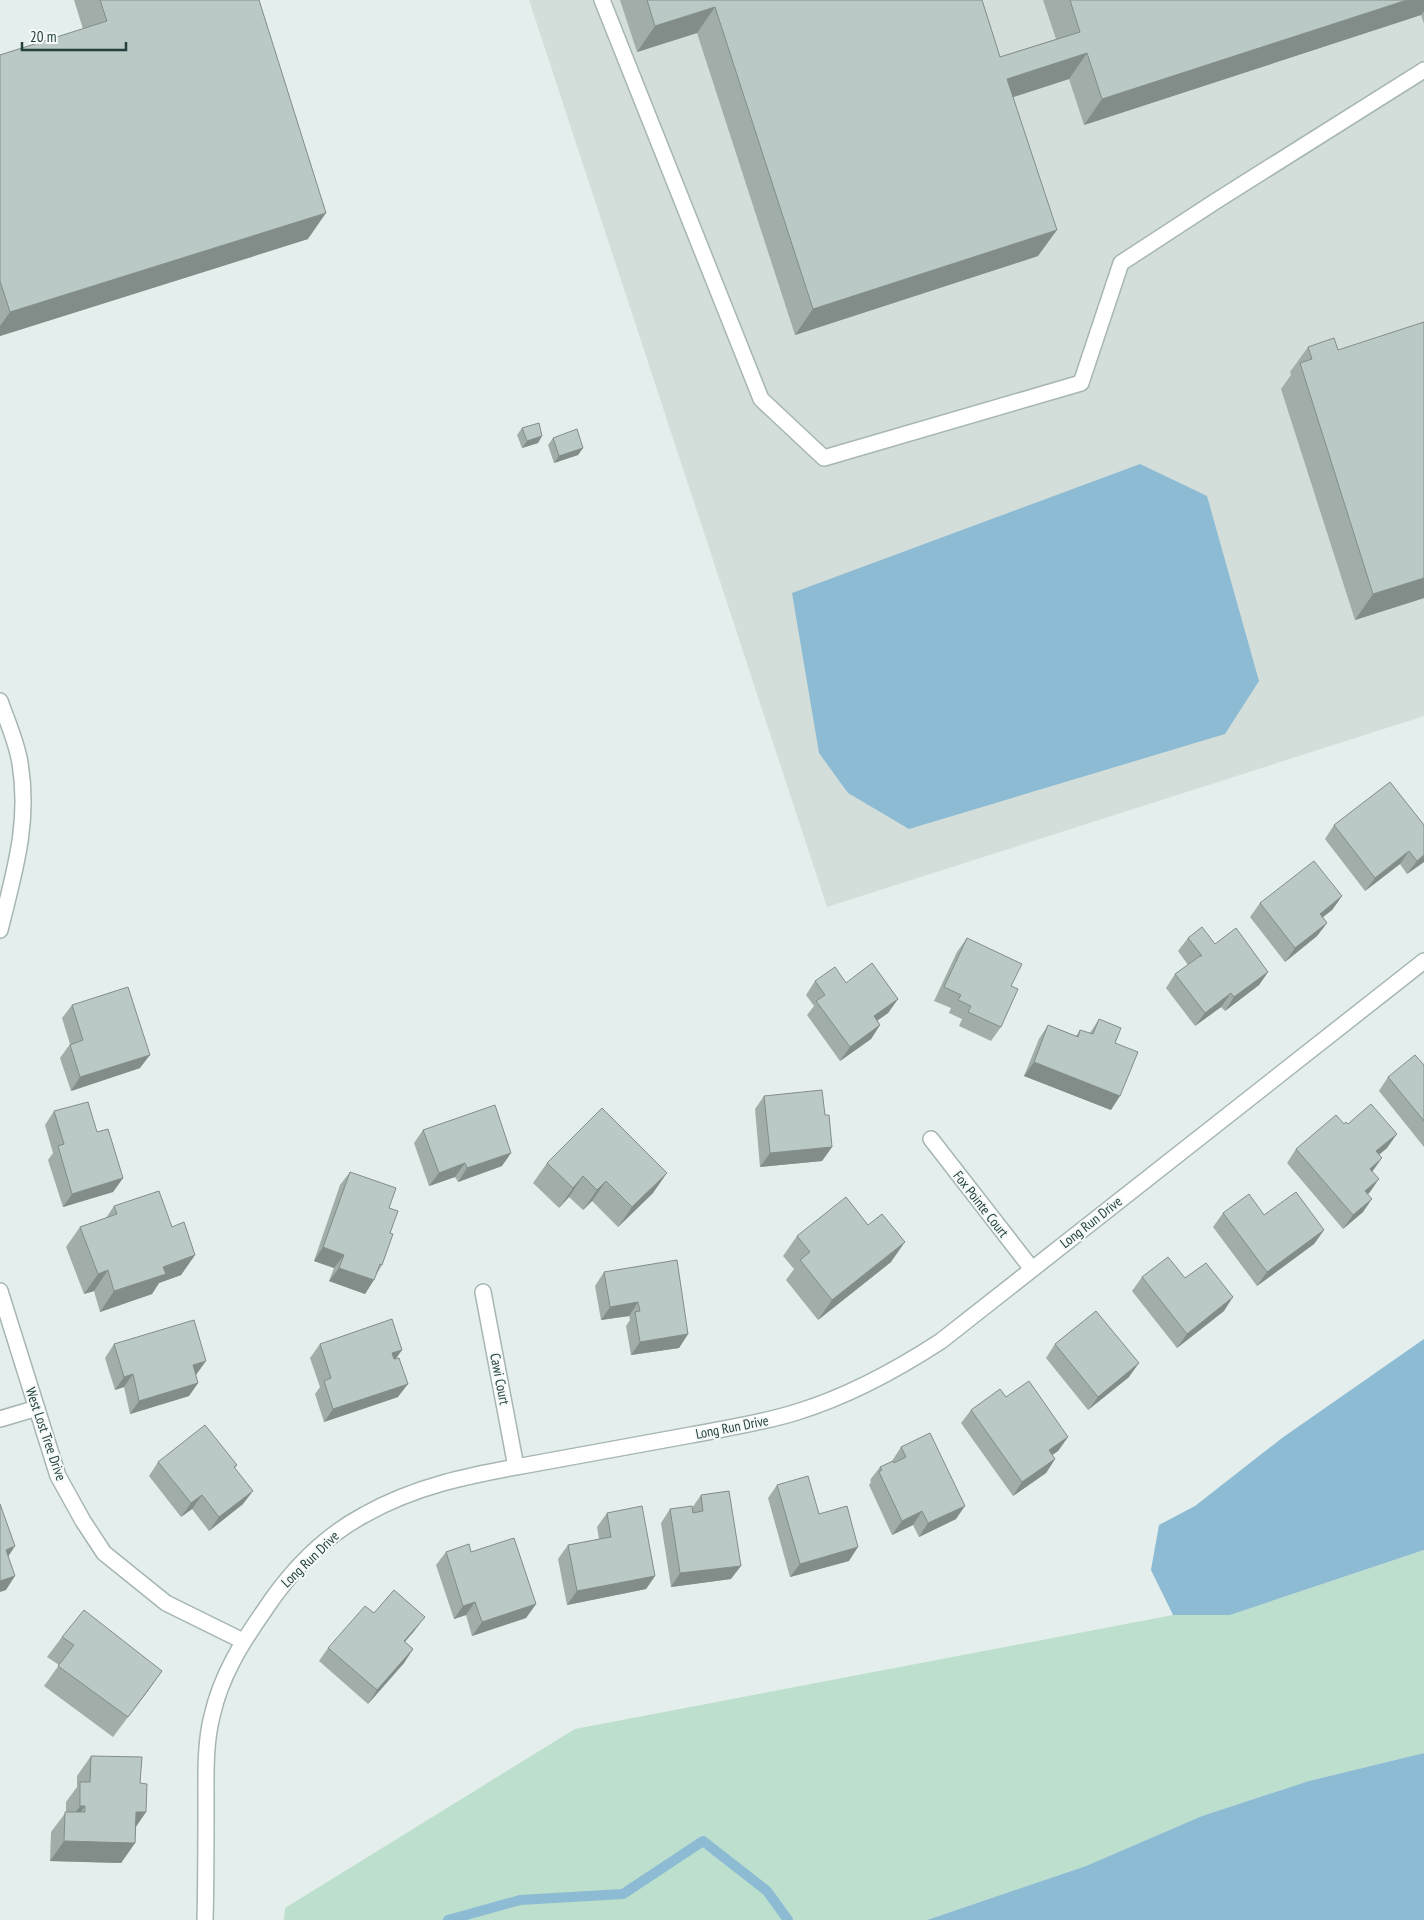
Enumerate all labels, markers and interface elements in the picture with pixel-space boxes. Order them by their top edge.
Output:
scale bar [22,20,126,52]
text: 20 m [30,27,56,46]
street label: Fox Pointe Court [949,1167,1013,1241]
street label: Long Run Drive [1056,1192,1126,1252]
street label: Cawi Court [486,1352,514,1407]
street label: West Lost Tree Drive [22,1385,70,1483]
street label: Long Run Drive [694,1411,770,1443]
street label: Long Run Drive [277,1527,343,1591]

